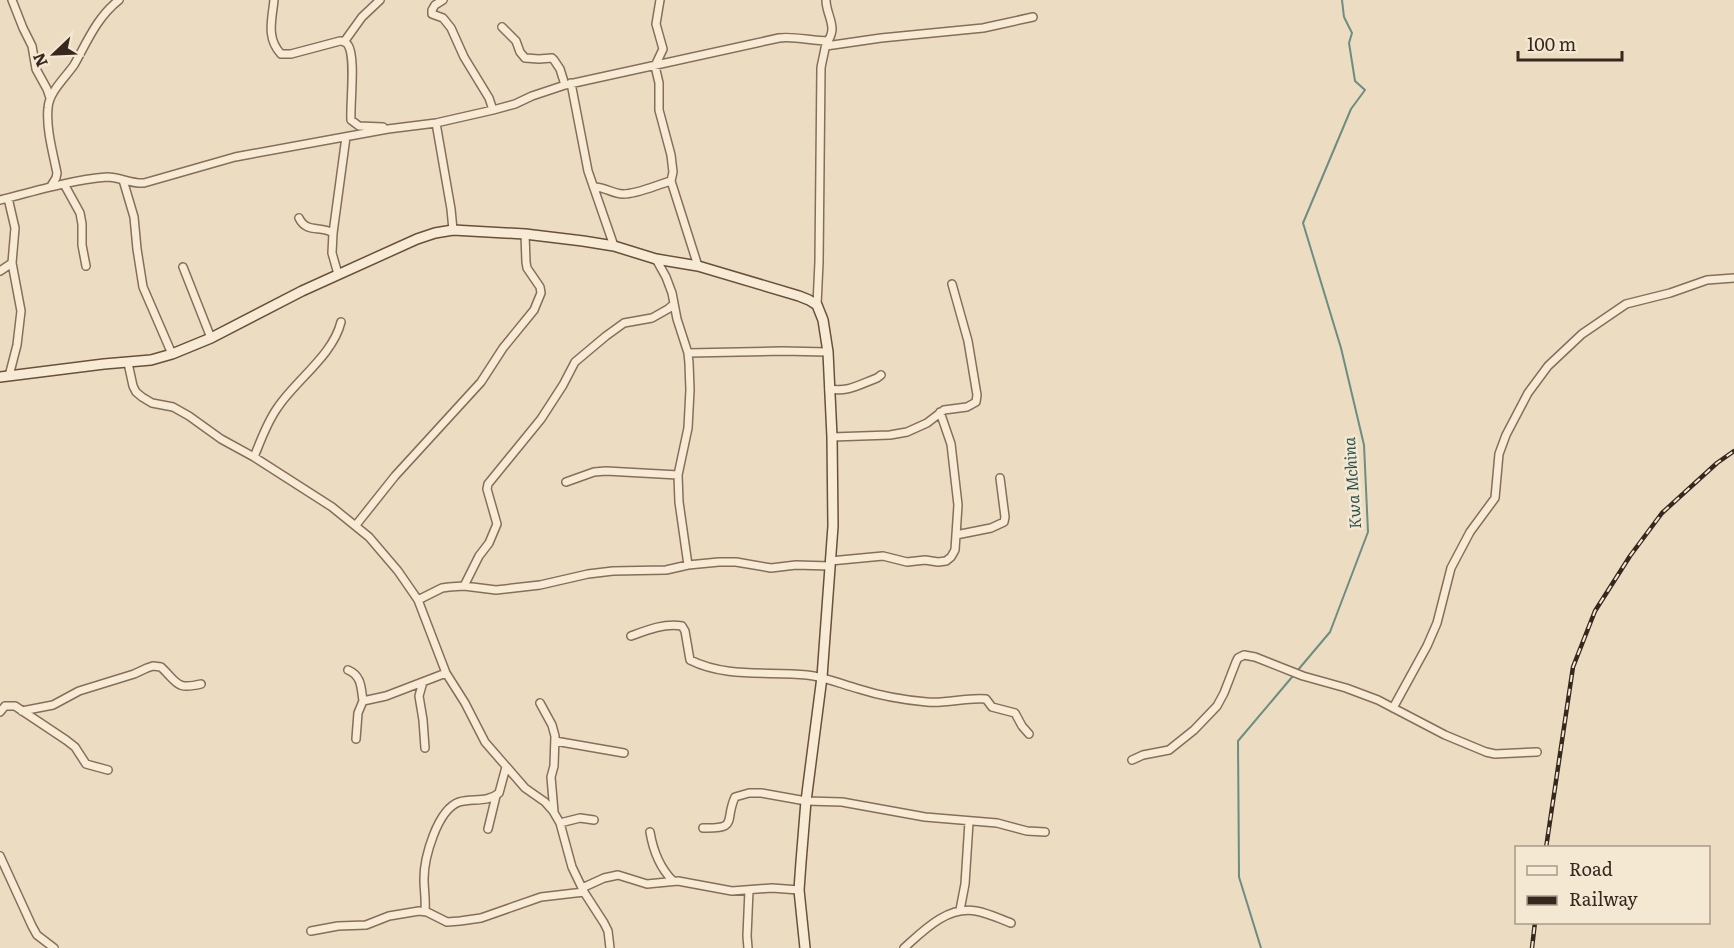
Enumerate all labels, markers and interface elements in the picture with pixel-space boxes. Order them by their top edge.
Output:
north arrow [24,24,84,84]
scale bar [1518,24,1622,62]
text: 100 m [1527,30,1576,57]
text: N [26,49,53,71]
water label: Kwa Mchina [1336,435,1366,530]
legend [1515,846,1710,924]
text: Road [1569,855,1613,882]
text: Railway [1569,885,1638,912]

